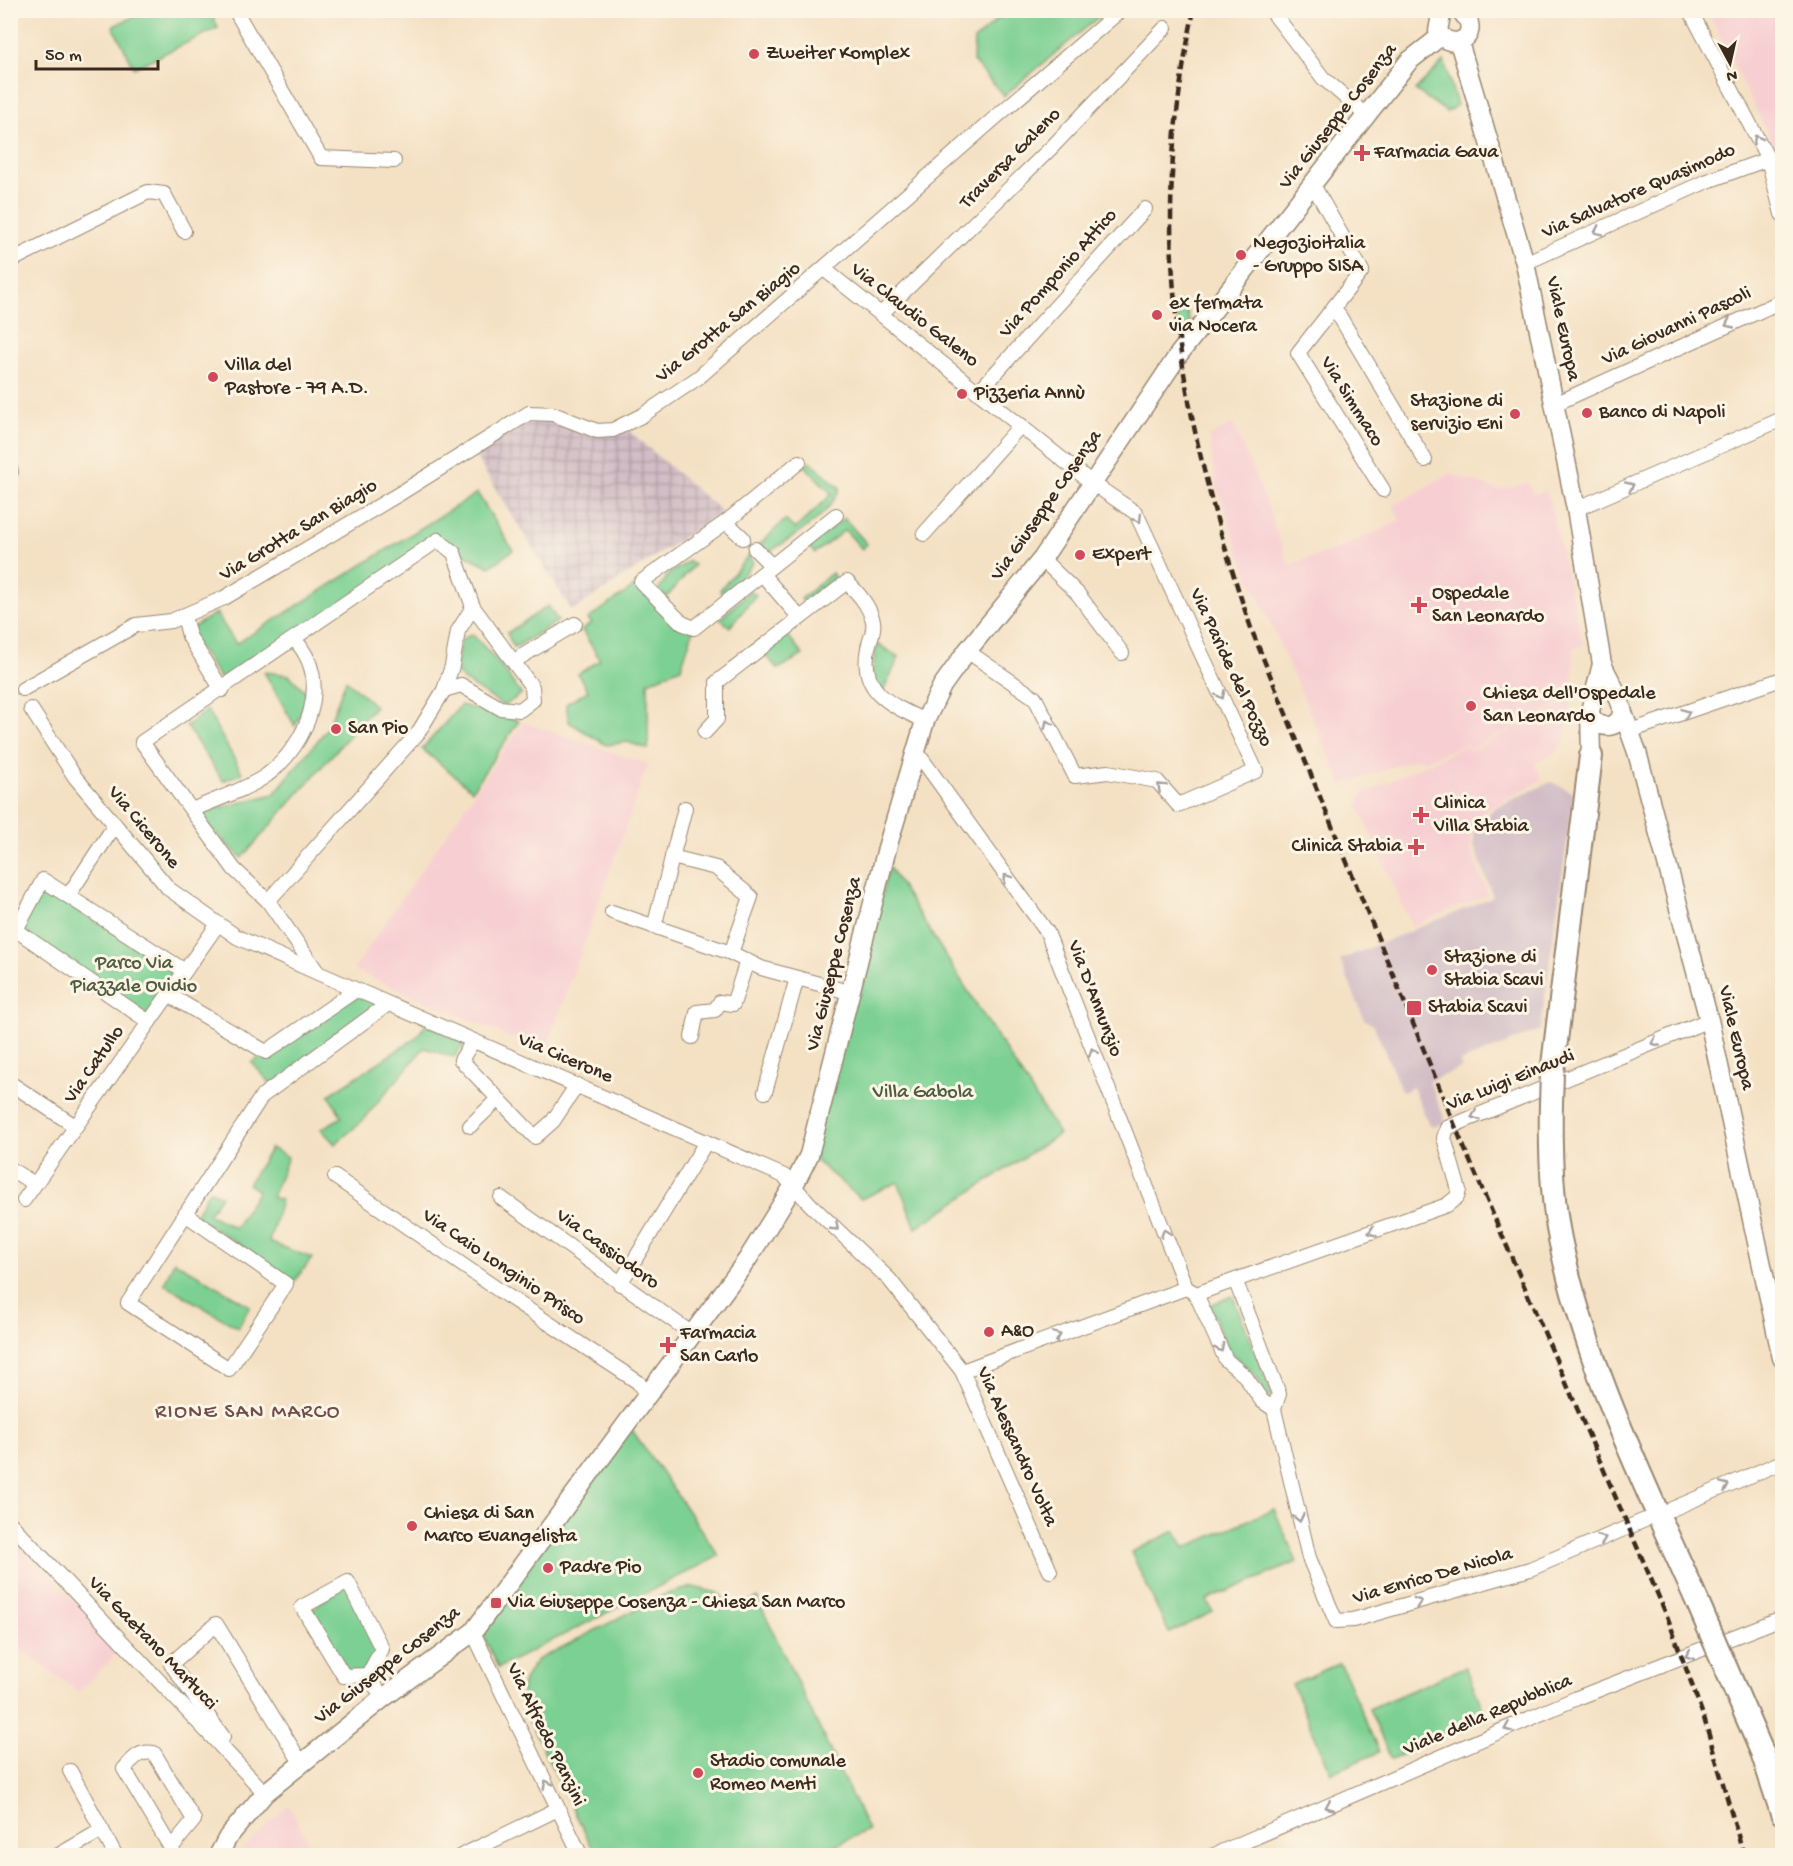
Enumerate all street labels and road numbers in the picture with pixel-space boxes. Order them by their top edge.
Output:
street label: Via Giuseppe Cosenza [1274,39,1404,195]
street label: Traversa Galeno [955,104,1066,215]
street label: Via Salvatore Quasimodo [1538,139,1739,245]
street label: Via Pomponio Attico [994,205,1123,344]
street label: Via Grotta San Biagio [651,257,806,389]
street label: Via Claudio Galeno [844,258,983,373]
street label: Viale Europa [1539,274,1584,384]
street label: Via Giovanni Pascoli [1598,282,1755,372]
street label: Via Simmaco [1314,352,1388,451]
street label: Via Giuseppe Cosenza [986,426,1108,586]
street label: Via Grotta San Biagio [215,475,382,588]
street label: Via Paride del Pozzo [1183,584,1277,751]
street label: Via Cicerone [101,781,185,875]
street label: Via Giuseppe Cosenza [802,874,868,1054]
street label: Via D'Annunzio [1061,937,1127,1060]
street label: Viale Europa [1712,983,1758,1093]
street label: Via Catullo [59,1022,130,1109]
street label: Via Cicerone [513,1028,617,1090]
street label: Via Luigi Einaudi [1443,1045,1578,1117]
street label: Via Caio Longinio Prisco [416,1204,589,1331]
street label: Via Cassiodoro [550,1204,663,1295]
street label: Via Alessandro Volta [970,1363,1062,1531]
street label: Via Enrico De Nicola [1350,1543,1516,1611]
street label: Via Gaetano Martucci [82,1572,222,1716]
street label: Via Giuseppe Cosenza [310,1601,466,1731]
street label: Via Alfredo Panzini [500,1659,590,1810]
street label: Viale della Repubblica [1400,1670,1576,1762]

